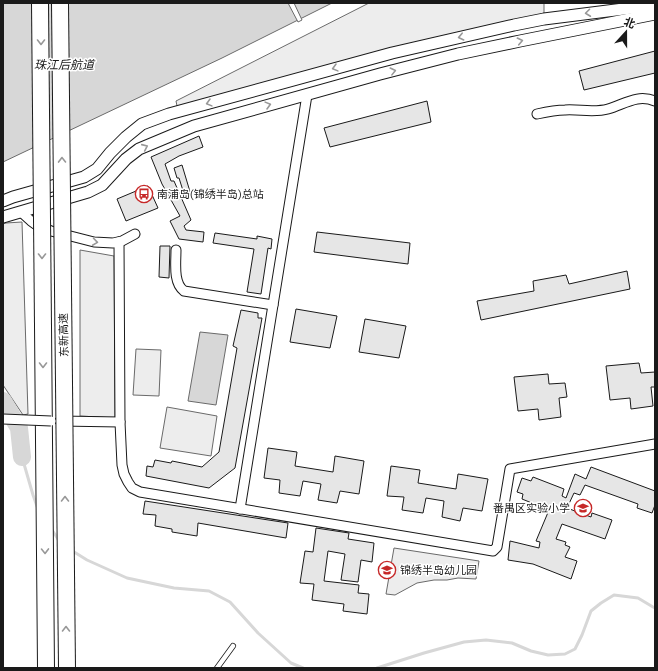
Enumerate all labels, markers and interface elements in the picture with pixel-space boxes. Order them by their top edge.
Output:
one-way arrow [585,9,592,18]
north arrow [606,12,646,52]
text: 北 [622,15,637,31]
one-way arrow [458,32,464,40]
one-way arrow [517,37,523,46]
one-way arrow [37,39,45,45]
water label: 珠江后航道 [34,58,96,72]
one-way arrow [331,63,338,72]
one-way arrow [390,67,397,76]
one-way arrow [206,98,213,107]
one-way arrow [265,102,271,110]
one-way arrow [141,143,148,151]
one-way arrow [58,157,66,163]
bus stop icon: 南浦岛(锦绣半岛)总站 [134,184,154,204]
place label: 南浦岛(锦绣半岛)总站 [157,188,264,201]
one-way arrow [92,237,98,246]
one-way arrow [38,253,46,259]
street label: 东新高速 [57,313,71,357]
one-way arrow [39,362,47,368]
one-way arrow [61,496,69,502]
school or university icon: 番禺区实验小学 [573,498,593,518]
place label: 番禺区实验小学 [493,502,570,515]
one-way arrow [41,548,49,554]
school or university icon: 锦绣半岛幼儿园 [377,560,397,580]
place label: 锦绣半岛幼儿园 [400,564,477,577]
one-way arrow [62,626,70,632]

